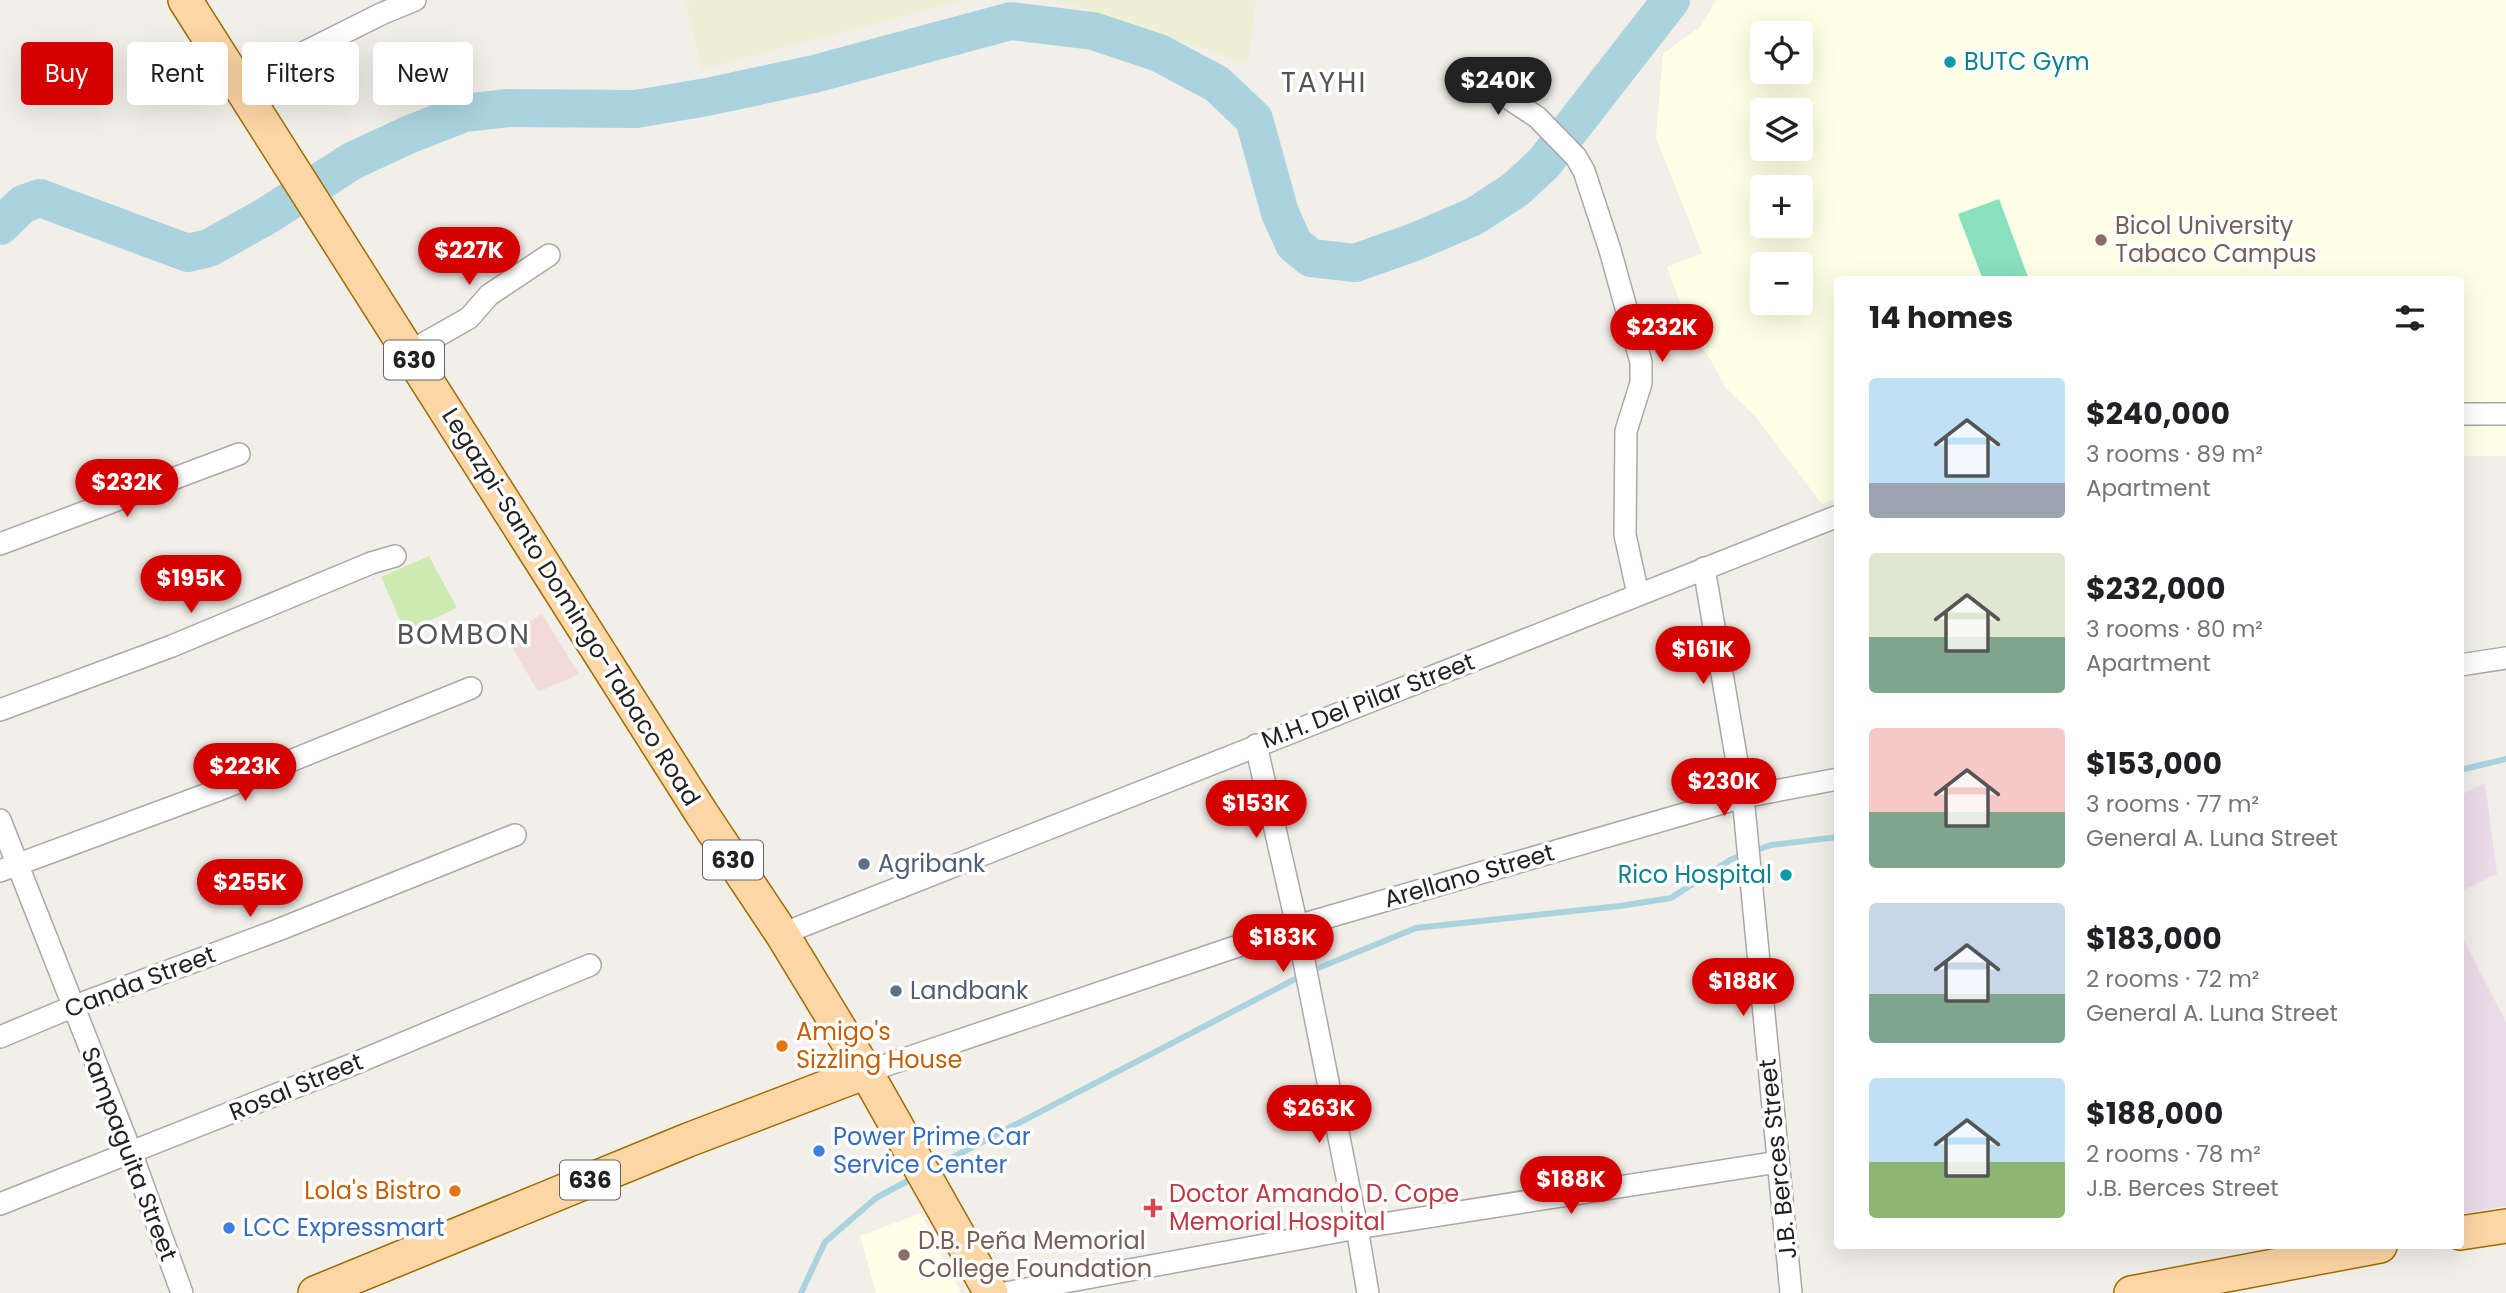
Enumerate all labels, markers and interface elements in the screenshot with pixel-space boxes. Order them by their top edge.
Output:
map controls [1750,21,1813,315]
button: locate [1750,21,1813,84]
chip: Buy [21,42,113,105]
chip: Rent [127,42,228,105]
chip: Filters [242,42,359,105]
chip: New [373,42,473,105]
place label: BUTC Gym [1964,45,2090,78]
marker: BUTC Gym [1942,54,1958,70]
pin: $240K [1449,58,1547,117]
district label: TAYHI [1281,63,1367,102]
text: $240K [1461,64,1535,96]
button: layers [1750,98,1813,161]
button: + [1750,175,1813,238]
place label: Bicol University Tabaco Campus [2115,209,2317,270]
pin: $227K [420,228,518,287]
marker: Bicol University Tabaco Campus [2093,232,2109,248]
text: $227K [434,234,504,266]
button: − [1750,252,1813,315]
text: 14 homes [1869,296,2013,339]
icon: filters [2391,299,2429,337]
pin: $232K [1613,304,1711,364]
text: $232K [1626,311,1698,343]
road number: 630 [384,340,444,380]
text: $240,000 [2086,392,2230,435]
street label: Legazpi-Santo Domingo-Tabaco Road [435,401,708,812]
icon: home [1925,406,2009,490]
text: 3 rooms · 89 m² [2086,438,2263,470]
pin: $232K [78,460,176,519]
text: $232K [91,466,163,498]
text: Apartment [2086,472,2211,504]
pin: $195K [142,556,240,615]
text: $195K [157,562,225,594]
text: $232,000 [2086,567,2225,610]
icon: home [1925,581,2009,665]
text: 3 rooms · 80 m² [2086,613,2263,645]
district label: BOMBON [397,615,531,654]
pin: $161K [1654,626,1752,686]
text: $161K [1671,633,1735,665]
street label: M.H. Del Pilar Street [1257,645,1479,756]
text: Apartment [2086,647,2211,679]
text: $153,000 [2086,742,2222,785]
pin: $223K [196,744,294,803]
text: $223K [209,750,281,782]
icon: home [1925,756,2009,840]
pin: $230K [1675,758,1773,818]
text: $230K [1687,765,1761,797]
pin: $153K [1207,780,1305,840]
text: $153K [1222,787,1290,819]
text: 3 rooms · 77 m² [2086,788,2259,820]
text: General A. Luna Street [2086,822,2338,854]
street label: Arellano Street [1380,835,1558,916]
road number: 630 [703,840,763,880]
place label: Agribank [878,847,986,880]
marker: Agribank [856,856,872,872]
place label: Rico Hospital [1618,858,1772,891]
pin: $255K [201,860,299,919]
text: $255K [213,866,287,898]
marker: Rico Hospital [1778,867,1794,883]
pin: $183K [1234,914,1332,974]
text: $183,000 [2086,917,2222,960]
text: $183K [1249,921,1317,953]
icon: home [1925,931,2009,1015]
street label: Canda Street [60,938,220,1025]
pin: $188K [1694,958,1792,1018]
text: 2 rooms · 72 m² [2086,963,2259,995]
text: $188K [1708,965,1778,997]
place label: Landbank [910,974,1029,1007]
marker: Landbank [888,983,904,999]
text: General A. Luna Street [2086,997,2338,1029]
place label: Amigo's Sizzling House [796,1015,962,1076]
marker: Amigo's Sizzling House [774,1038,790,1054]
street label: Sampaguita Street [73,1042,185,1266]
street label: Rosal Street [224,1045,367,1128]
street label: J.B. Berces Street [1751,1057,1804,1261]
pin: $263K [1270,1086,1368,1145]
text: $263K [1283,1092,1355,1124]
text: $188,000 [2086,1092,2223,1135]
icon: home [1925,1106,2009,1190]
place label: Power Prime Car Service Center [833,1120,1031,1181]
text: 2 rooms · 78 m² [2086,1138,2261,1170]
marker: Power Prime Car Service Center [811,1143,827,1159]
pin: $188K [1522,1156,1620,1216]
road number: 636 [560,1161,620,1200]
text: $188K [1536,1163,1606,1195]
text: J.B. Berces Street [2086,1172,2279,1204]
place label: Lola's Bistro [304,1174,441,1207]
place label: Doctor Amando D. Cope Memorial Hospital [1169,1177,1459,1238]
marker: Lola's Bistro [447,1183,463,1199]
marker: Doctor Amando D. Cope Memorial Hospital [1143,1198,1163,1218]
place label: LCC Expressmart [243,1211,444,1244]
marker: LCC Expressmart [221,1220,237,1236]
place label: D.B. Peña Memorial College Foundation [918,1224,1152,1285]
marker: D.B. Peña Memorial College Foundation [896,1247,912,1263]

